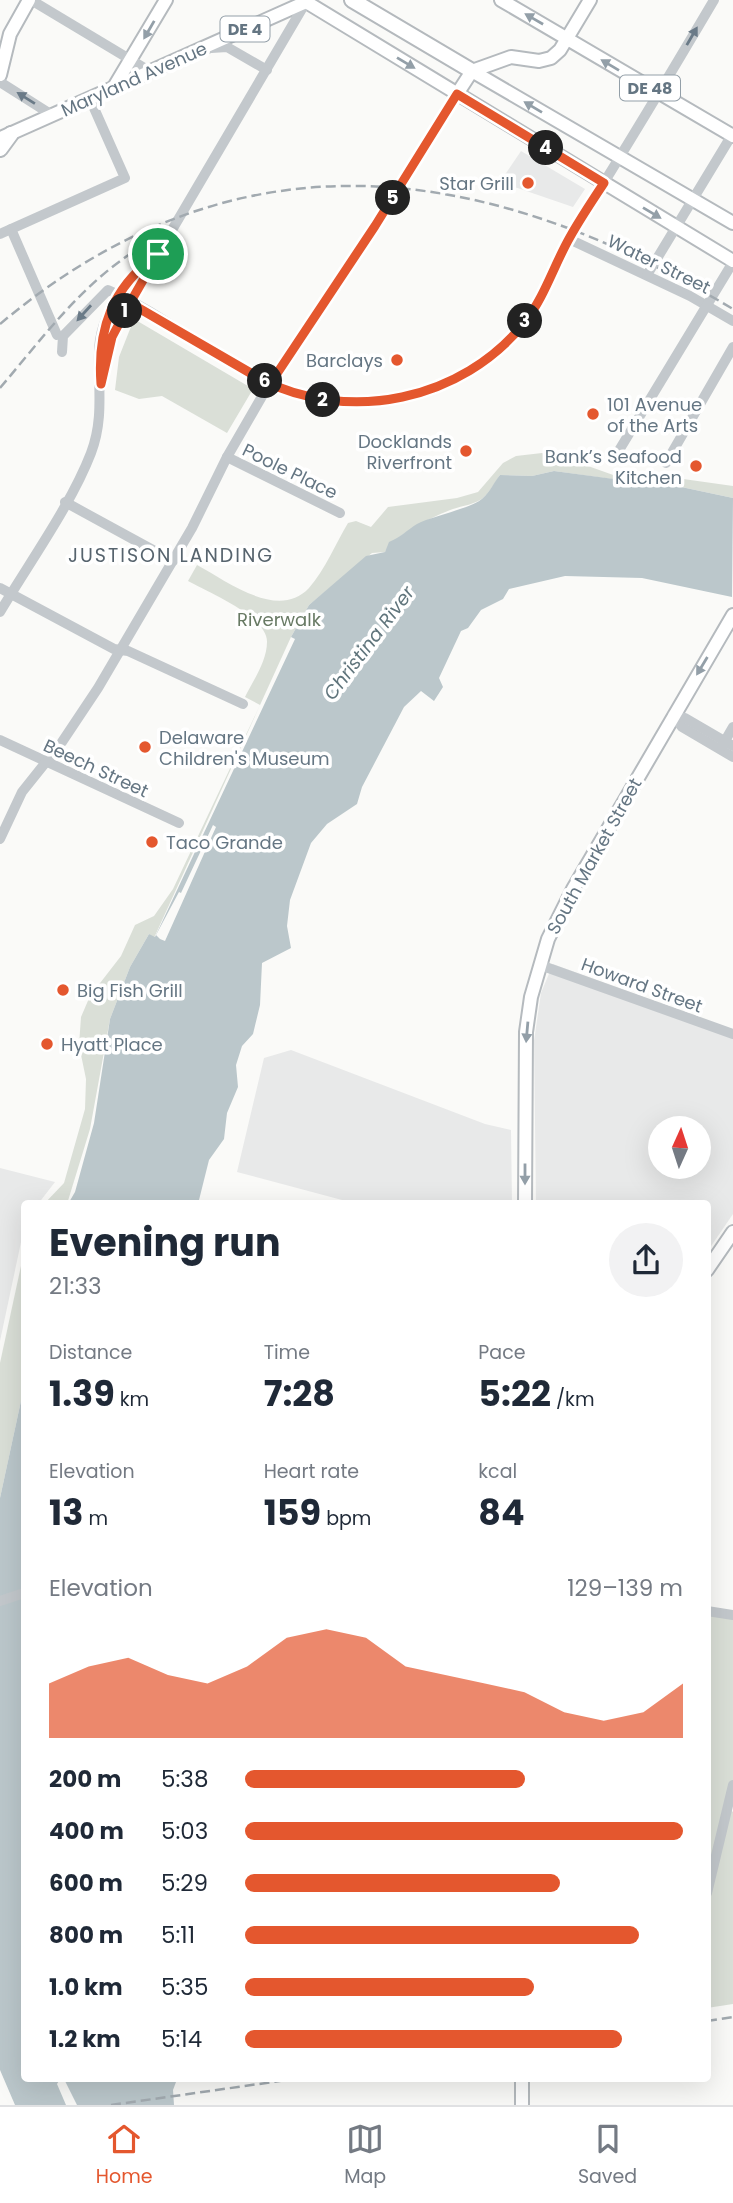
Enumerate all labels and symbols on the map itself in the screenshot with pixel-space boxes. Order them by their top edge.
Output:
one-way arrow [525,13,544,25]
road number: DE 4 [220,17,270,42]
one-way arrow [143,20,155,40]
one-way arrow [686,27,698,46]
street label: Maryland Avenue [57,36,211,122]
one-way arrow [397,57,416,70]
one-way arrow [601,58,620,71]
road number: DE 48 [620,76,680,100]
one-way arrow [16,92,36,105]
one-way arrow [524,101,543,114]
pin: 4 [528,130,564,166]
place label: Star Grill [439,171,514,196]
marker: Star Grill [520,175,536,191]
pin: 5 [376,180,410,216]
one-way arrow [643,207,662,219]
pin [128,224,188,284]
street label: Water Street [603,228,715,300]
pin: 1 [108,294,142,328]
one-way arrow [76,304,92,322]
pin: 3 [508,304,542,338]
place label: Barclays [306,348,383,373]
marker: Barclays [389,352,405,368]
pin: 6 [247,364,282,398]
pin: 2 [306,382,340,418]
place label: 101 Avenue of the Arts [607,392,702,438]
marker: 101 Avenue of the Arts [585,406,601,422]
place label: Docklands Riverfront [358,429,452,475]
street label: Poole Place [238,437,342,505]
marker: Docklands Riverfront [458,443,474,459]
place label: Bank’s Seafood Kitchen [545,444,682,490]
marker: Bank’s Seafood Kitchen [688,458,704,474]
district label: JUSTISON LANDING [68,542,274,569]
water label: Christina River [317,580,421,706]
park label: Riverwalk [237,607,322,632]
one-way arrow [696,657,709,676]
place label: Delaware Children's Museum [159,725,330,771]
street label: Beech Street [39,733,153,803]
marker: Delaware Children's Museum [137,739,153,755]
street label: South Market Street [541,773,647,939]
place label: Taco Grande [166,830,283,855]
marker: Taco Grande [144,834,160,850]
street label: Howard Street [578,951,706,1019]
place label: Big Fish Grill [77,978,183,1003]
marker: Big Fish Grill [55,982,71,998]
one-way arrow [521,1021,532,1043]
place label: Hyatt Place [61,1032,163,1057]
marker: Hyatt Place [39,1036,55,1052]
north arrow [648,1116,710,1180]
one-way arrow [519,1164,531,1186]

